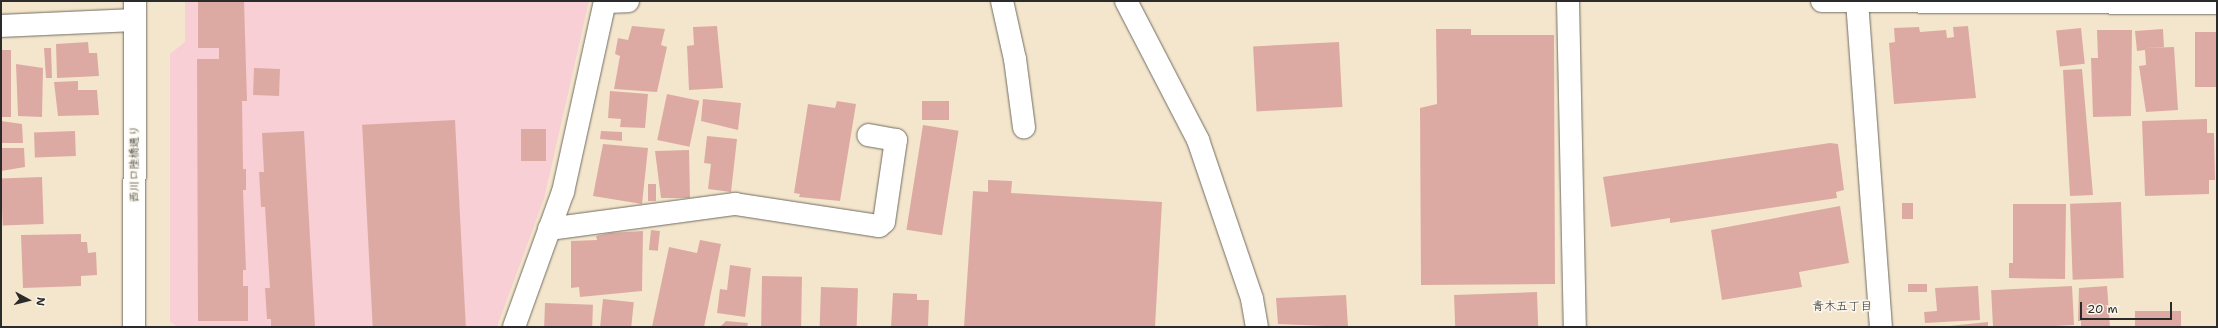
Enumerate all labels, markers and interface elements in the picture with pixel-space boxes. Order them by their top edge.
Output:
street label: 西川口陸橋通り [128,126,142,202]
north arrow [8,280,48,320]
scale bar [2082,294,2174,320]
text: N [32,296,48,307]
district label: 青木五丁目 [1812,300,1872,314]
text: 20 m [2087,301,2118,317]

